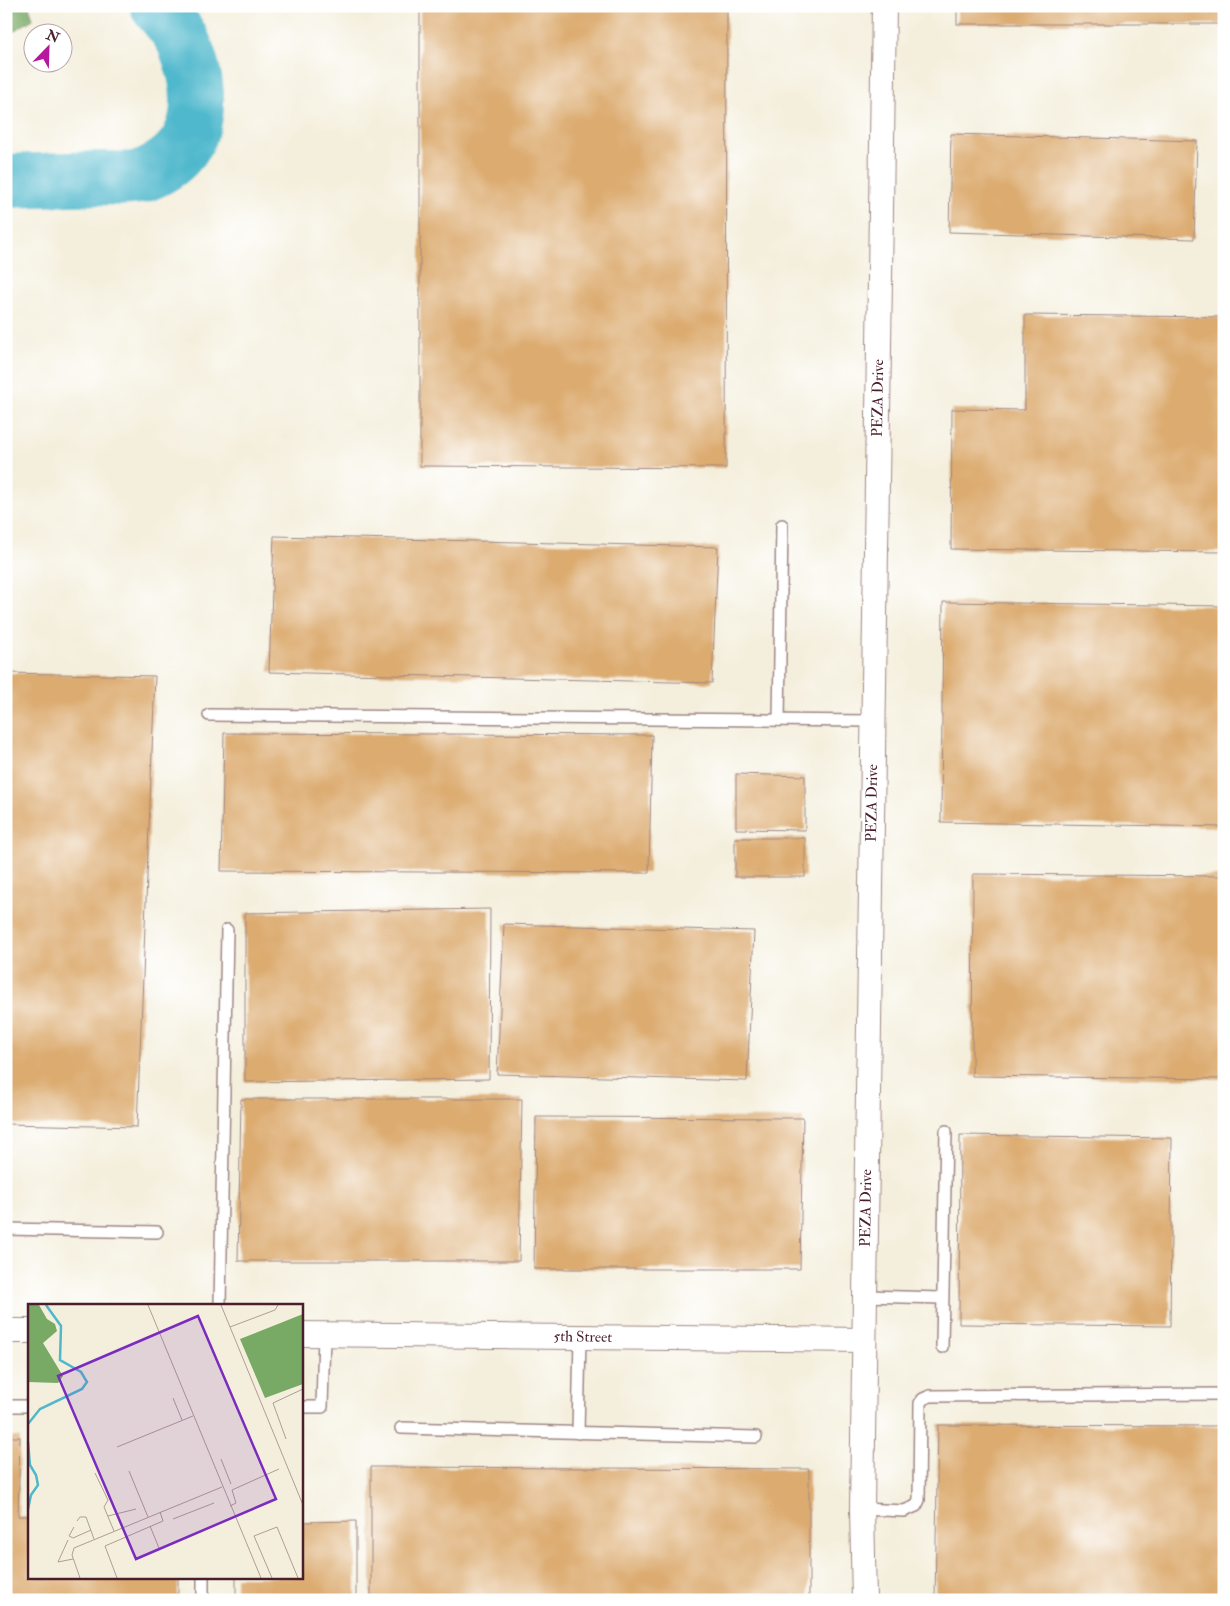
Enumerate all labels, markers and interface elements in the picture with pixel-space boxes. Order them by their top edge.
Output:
north arrow [22,22,72,72]
text: N [43,26,62,47]
street label: PEZA Drive [868,359,888,437]
street label: PEZA Drive [862,764,882,842]
street label: PEZA Drive [856,1169,876,1247]
inset map [28,1304,302,1578]
street label: 5th Street [554,1327,613,1347]

